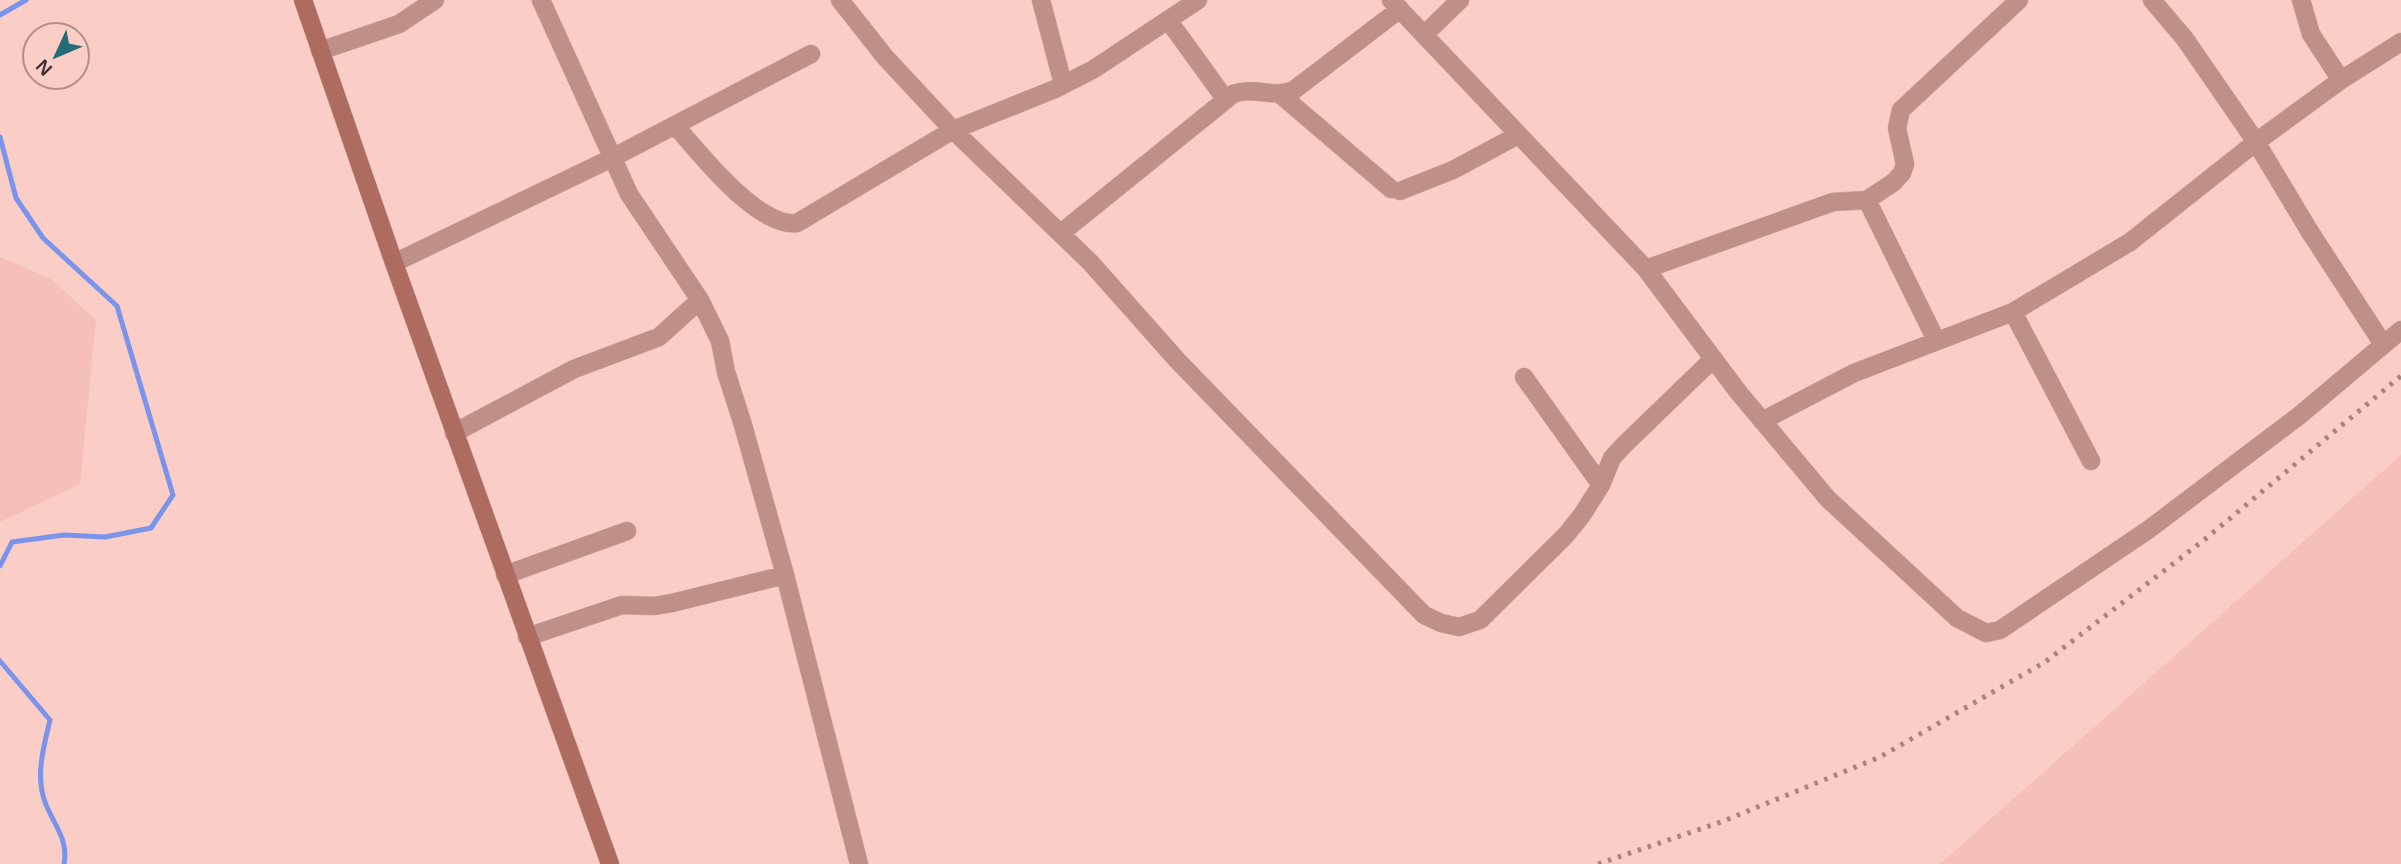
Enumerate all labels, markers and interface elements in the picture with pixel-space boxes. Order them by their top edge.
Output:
north arrow [21,21,91,91]
text: N [32,55,56,80]

